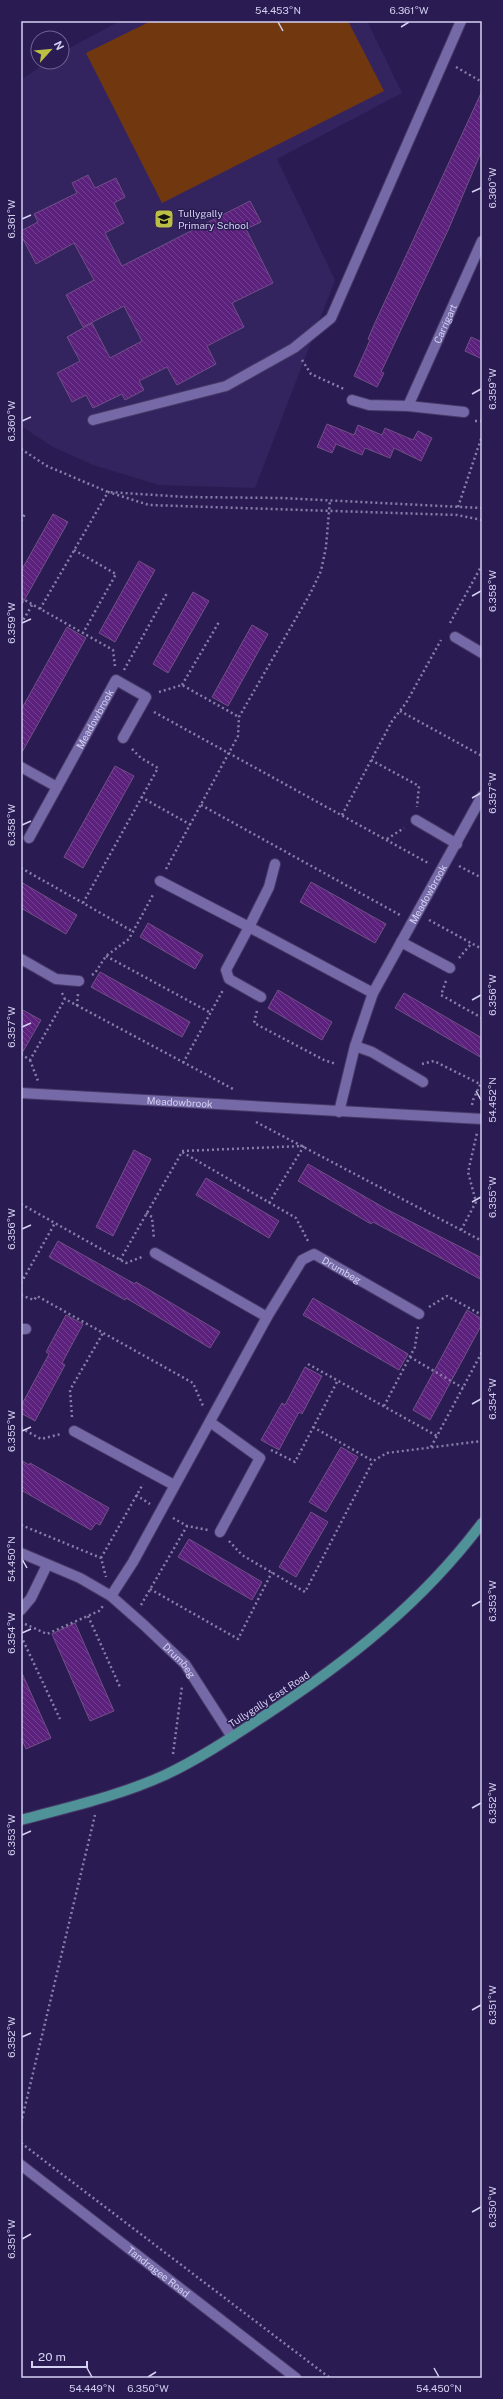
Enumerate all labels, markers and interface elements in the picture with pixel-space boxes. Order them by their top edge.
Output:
text: 54.453°N [255,4,301,16]
text: 6.361°W [389,4,429,16]
north arrow [30,30,70,70]
text: N [52,39,66,52]
text: 6.360°W [486,167,498,209]
text: 6.361°W [5,199,17,239]
place label: Tullygally Primary School [178,207,249,231]
school or university icon: Tullygally Primary School [153,208,175,230]
street label: Carrigart [431,302,459,345]
text: 6.359°W [486,368,498,410]
text: 6.360°W [5,400,17,442]
text: 6.358°W [486,570,498,612]
text: 6.359°W [5,602,17,644]
street label: Meadowbrook [73,687,116,751]
text: 6.357°W [486,772,498,814]
text: 6.358°W [5,804,17,846]
street label: Meadowbrook [407,862,449,926]
text: 6.356°W [486,974,498,1016]
text: 6.357°W [5,1006,17,1048]
text: 54.452°N [486,1077,498,1123]
street label: Meadowbrook [146,1094,213,1110]
text: 6.355°W [486,1176,498,1218]
text: 6.356°W [5,1208,17,1250]
street label: Drumbeg [320,1254,363,1286]
text: 6.354°W [486,1378,498,1420]
text: 6.355°W [5,1410,17,1452]
text: 54.450°N [5,1536,17,1582]
text: 6.353°W [486,1580,498,1622]
text: 6.354°W [5,1612,17,1654]
street label: Drumbeg [161,1640,198,1680]
street label: Tullygally East Road [226,1668,312,1730]
text: 6.352°W [486,1782,498,1824]
text: 6.353°W [5,1814,17,1856]
text: 6.351°W [486,1985,498,2025]
text: 6.352°W [5,2016,17,2058]
text: 6.350°W [486,2186,498,2228]
text: 6.351°W [5,2219,17,2259]
street label: Tandragee Road [125,2244,192,2299]
scale bar [32,2343,87,2369]
text: 20 m [38,2350,66,2364]
text: 54.449°N [69,2382,115,2394]
text: 6.350°W [127,2382,169,2394]
text: 54.450°N [416,2382,462,2394]

